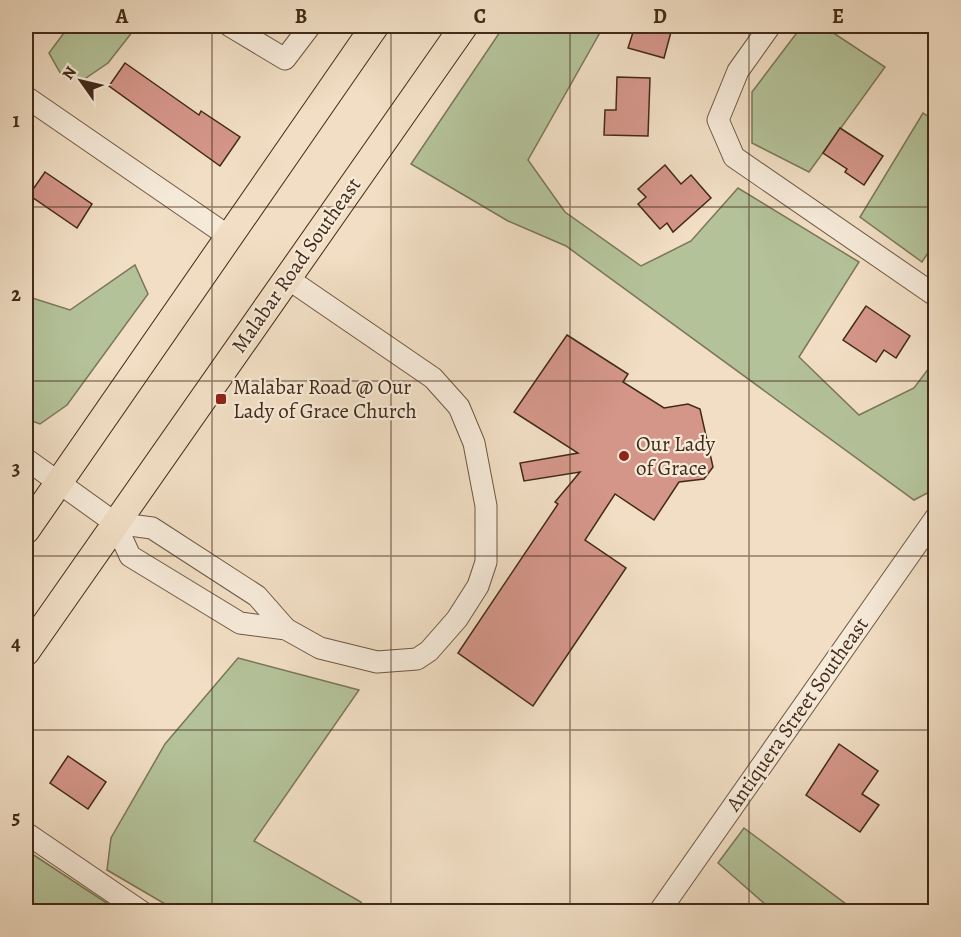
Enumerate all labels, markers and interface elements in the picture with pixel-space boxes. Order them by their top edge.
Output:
text: A [115,3,129,30]
text: B [295,3,307,30]
text: C [474,3,486,30]
text: D [653,3,667,30]
text: E [832,3,844,30]
north arrow [51,51,111,111]
text: N [57,62,82,84]
text: 1 [12,107,20,134]
street label: Malabar Road Southeast [225,172,367,358]
text: 2 [11,281,21,308]
place label: Malabar Road @ Our Lady of Grace Church [233,373,417,425]
marker: Malabar Road @ Our Lady of Grace Church [214,392,228,406]
place label: Our Lady of Grace [636,430,716,482]
marker: Our Lady of Grace [617,449,631,463]
text: 3 [12,455,20,482]
street label: Antiquera Street Southeast [719,611,875,817]
text: 4 [11,630,21,657]
text: 5 [12,804,20,831]

